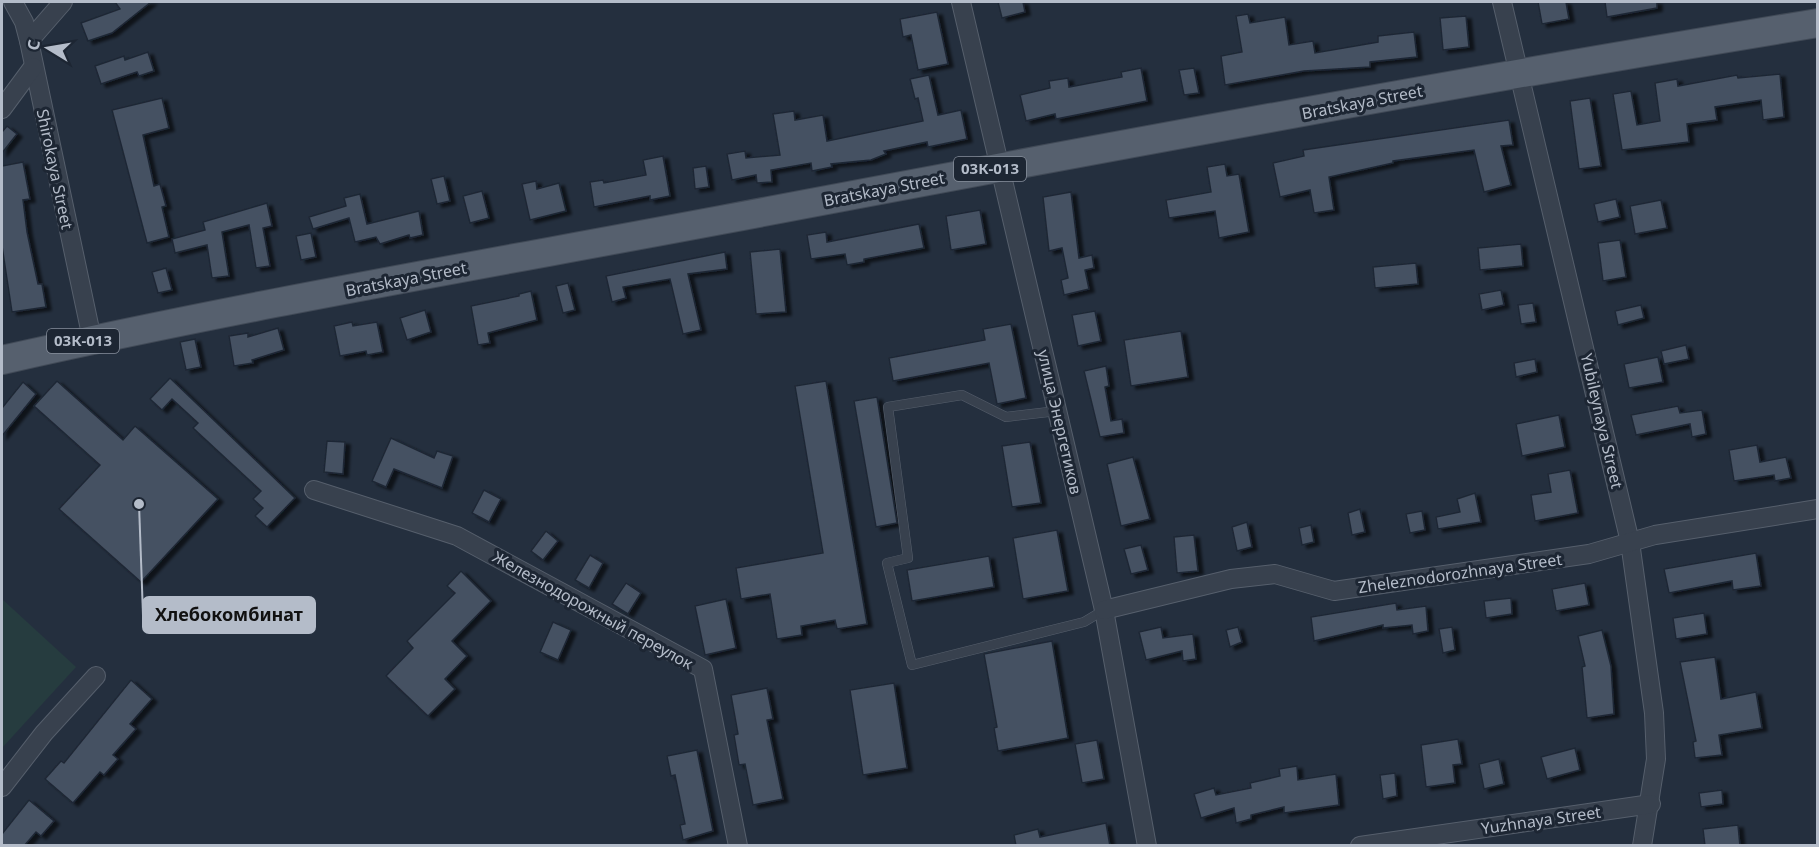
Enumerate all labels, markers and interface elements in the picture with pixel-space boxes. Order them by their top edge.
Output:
north arrow [18,18,78,78]
text: С [21,38,45,52]
street label: Bratskaya Street [1300,79,1424,124]
street label: Shirokaya Street [32,107,79,231]
road number: 03К-013 [954,157,1026,181]
street label: Bratskaya Street [822,166,946,211]
street label: Bratskaya Street [344,256,468,301]
road number: 03К-013 [47,329,119,353]
street label: улица Энергетиков [1033,348,1087,496]
street label: Yubileynaya Street [1576,351,1628,491]
street label: Железнодорожный переулок [489,546,698,675]
street label: Zheleznodorozhnaya Street [1357,548,1564,598]
callout: Хлебокомбинат [143,597,315,633]
text: Хлебокомбинат [155,602,303,626]
street label: Yuzhnaya Street [1480,801,1603,839]

